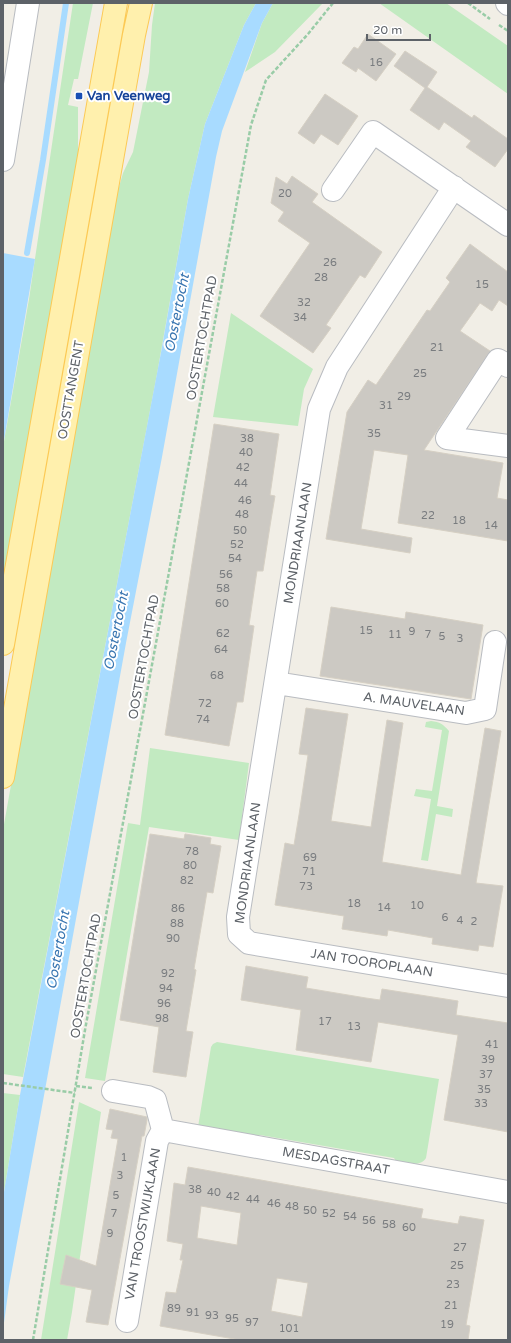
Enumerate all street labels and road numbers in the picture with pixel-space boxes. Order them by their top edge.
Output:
street label: OOSTERTOCHTPAD [183,274,221,402]
street label: OOSTTANGENT [54,339,88,441]
street label: MONDRIAANLAAN [281,481,315,605]
street label: OOSTERTOCHTPAD [125,593,163,721]
street label: A. MAUVELAAN [362,689,466,719]
street label: MONDRIAANLAAN [232,801,264,925]
street label: OOSTERTOCHTPAD [67,912,105,1040]
street label: JAN TOOROPLAAN [310,945,434,981]
street label: MESDAGSTRAAT [281,1144,391,1178]
street label: VAN TROOSTWIJKLAAN [122,1147,164,1301]

